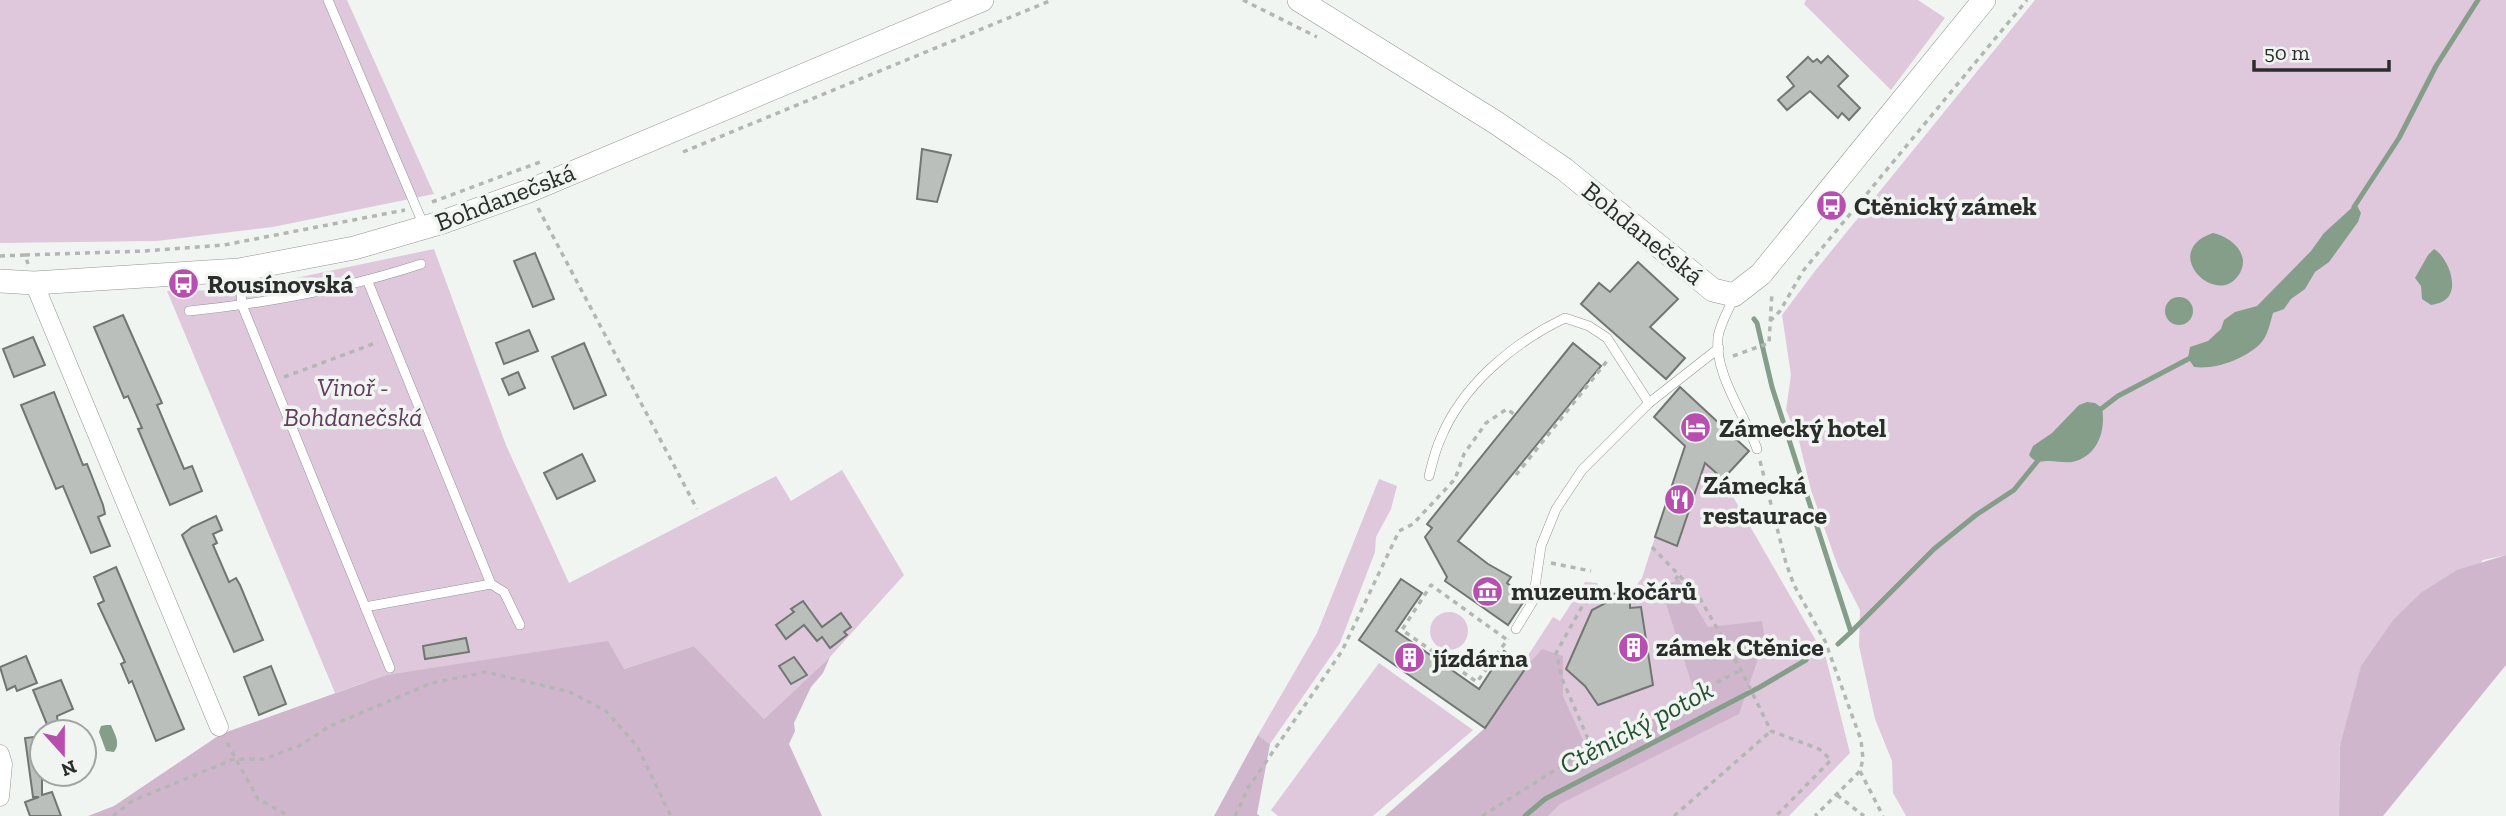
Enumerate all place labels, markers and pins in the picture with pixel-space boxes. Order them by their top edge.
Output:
bus stop icon: Ctěnický zámek [1814,189,1848,223]
place label: Ctěnický zámek [1854,190,2037,222]
bus stop icon: Rousínovská [167,267,201,301]
place label: Rousínovská [207,268,353,300]
hotel icon: Zámecký hotel [1679,411,1713,445]
place label: Zámecký hotel [1719,412,1886,444]
place label: Zámecká restaurace [1703,469,1828,531]
restaurant icon: Zámecká restaurace [1663,483,1697,517]
museum icon: muzeum kočárů [1471,574,1505,608]
place label: muzeum kočárů [1511,575,1697,607]
building icon: zámek Ctěnice [1616,630,1650,664]
place label: zámek Ctěnice [1656,631,1824,663]
building icon: jízdárna [1393,641,1427,675]
place label: jízdárna [1432,642,1528,674]

